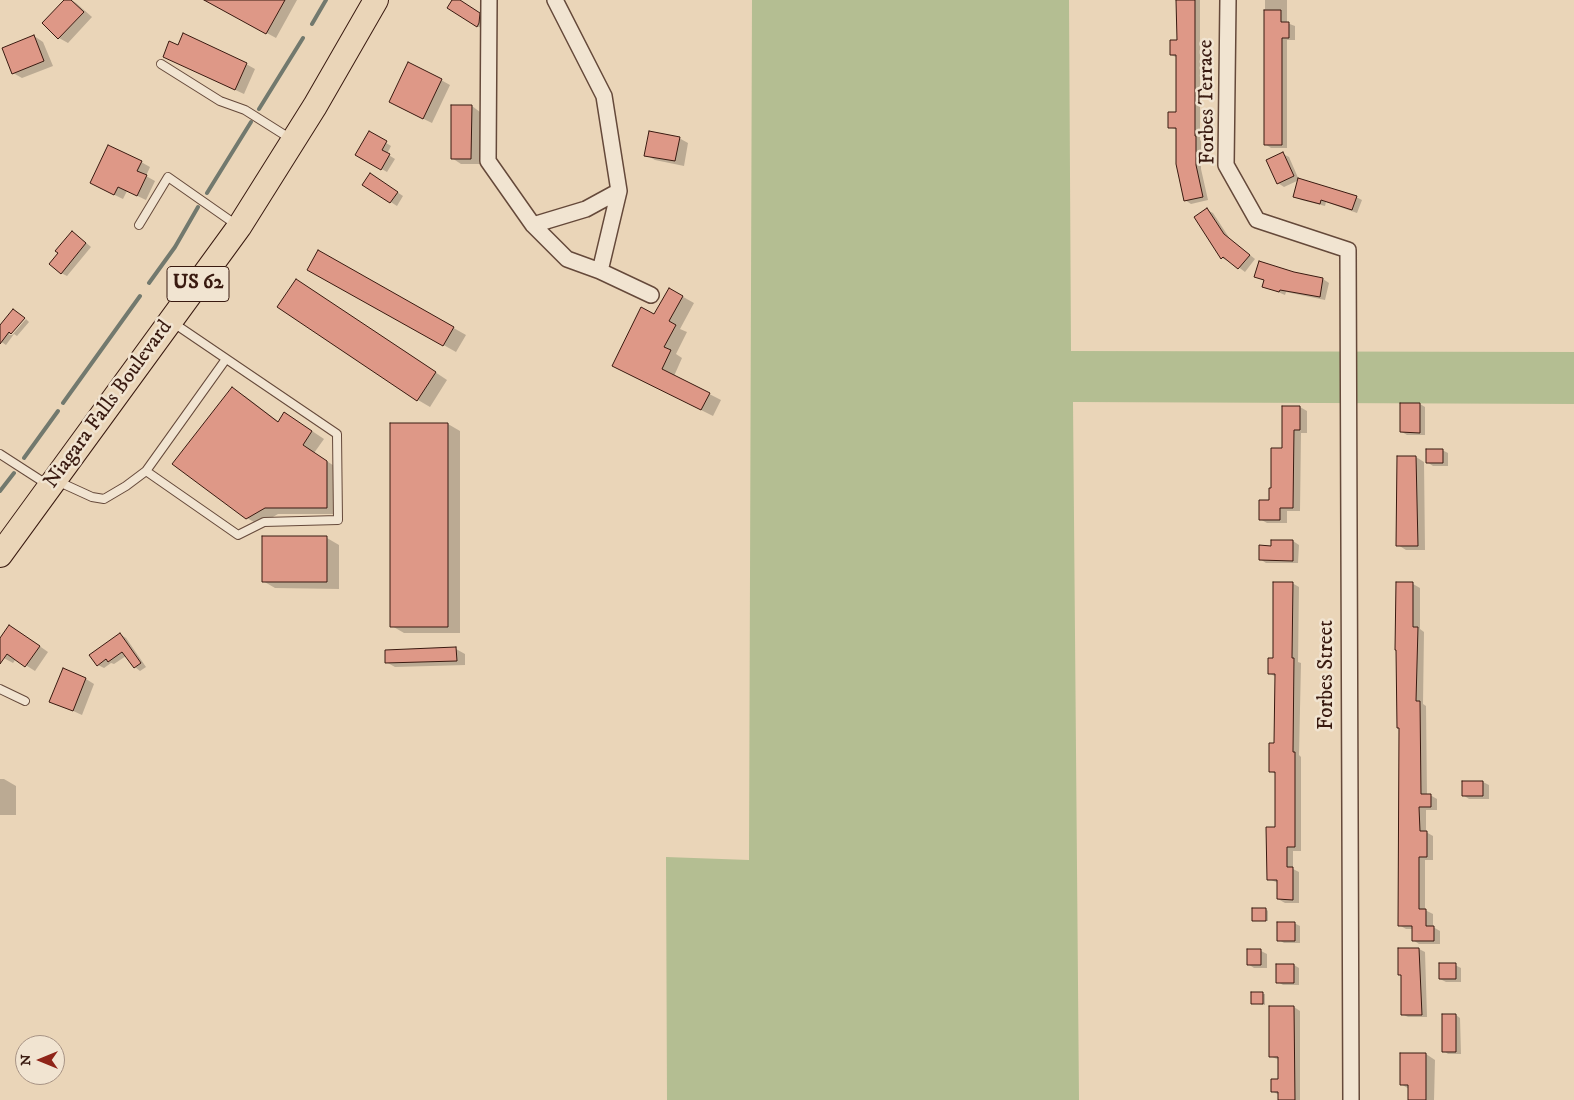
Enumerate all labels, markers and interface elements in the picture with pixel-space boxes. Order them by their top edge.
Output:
street label: Forbes Terrace [1194,39,1222,165]
road number: US 62 [167,266,229,302]
street label: Niagara Falls Boulevard [40,316,178,494]
street label: Forbes Street [1315,620,1341,730]
north arrow [15,1035,65,1085]
text: N [17,1054,35,1066]

